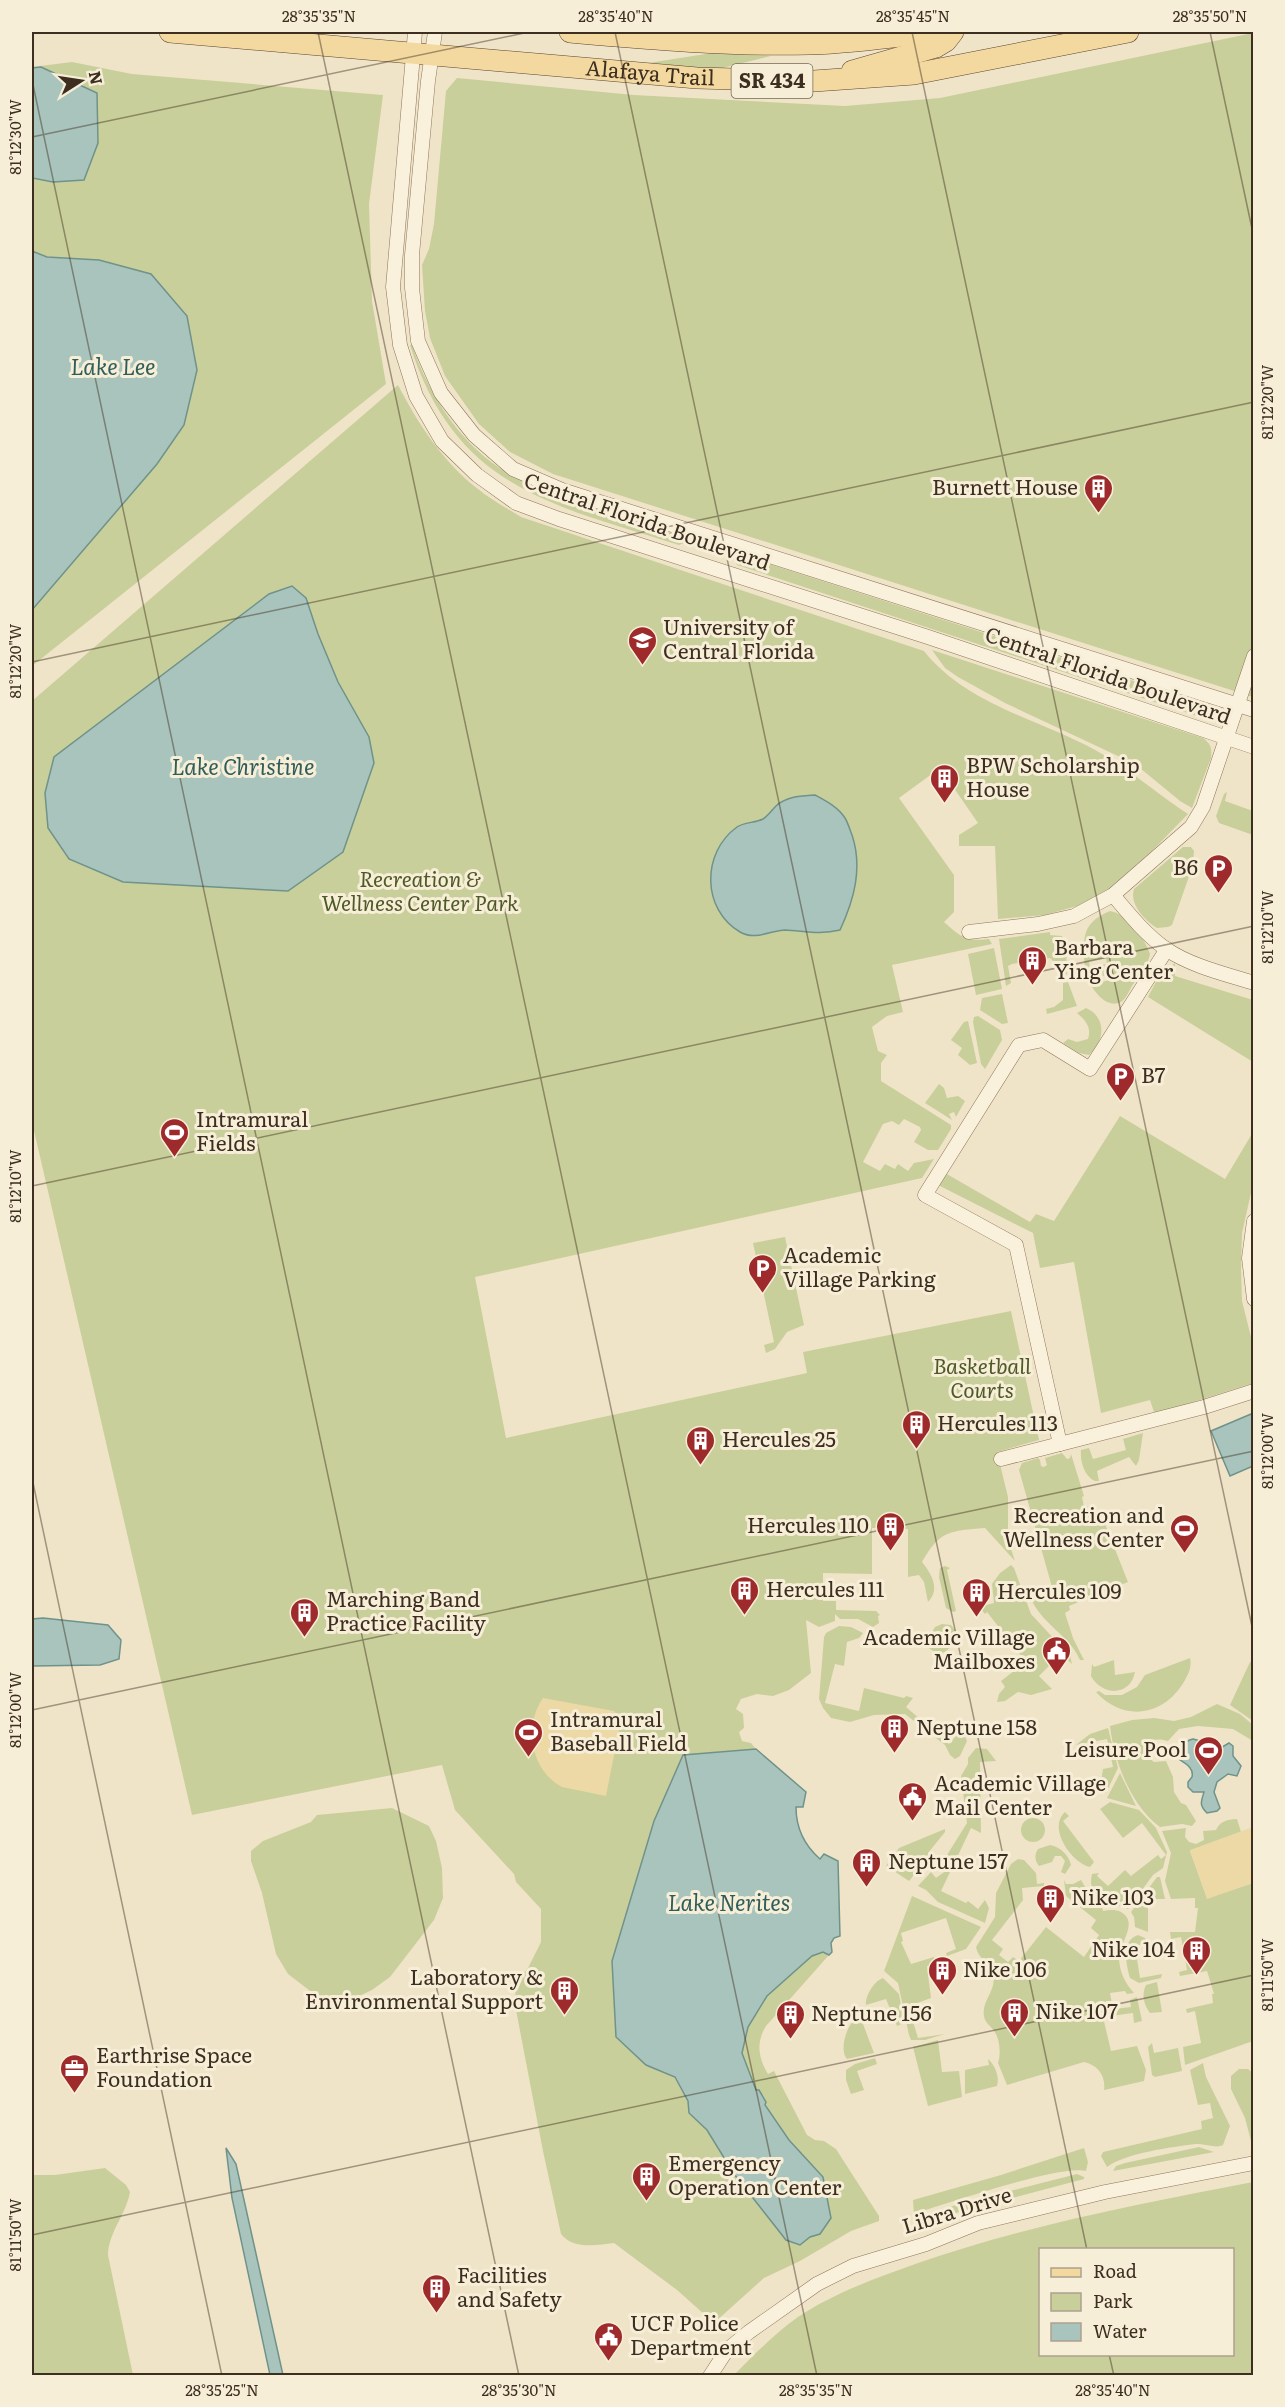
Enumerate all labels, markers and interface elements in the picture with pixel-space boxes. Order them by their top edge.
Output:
text: 28°35'35"N [282,4,356,27]
text: 28°35'40"N [578,4,654,27]
text: 28°35'45"N [876,4,950,27]
text: 28°35'50"N [1173,4,1247,27]
street label: Alafaya Trail [585,50,715,91]
north arrow [51,51,111,111]
road number: SR 434 [732,64,812,98]
text: N [84,69,110,87]
text: 81°12'30"W [3,99,26,175]
water label: Lake Lee [70,349,156,382]
text: 81°12'20"W [1255,364,1278,440]
street label: Central Florida Boulevard [521,463,775,576]
place label: Burnett House [932,470,1078,501]
building icon: Burnett House [1083,472,1115,514]
place label: University of Central Florida [663,610,815,665]
street label: Central Florida Boulevard [982,617,1236,730]
text: 81°12'20"W [3,623,26,699]
school or university icon: University of Central Florida [626,624,658,666]
place label: BPW Scholarship House [966,748,1140,803]
water label: Lake Christine [172,749,314,782]
building icon: BPW Scholarship House [929,762,961,804]
place label: B6 [1173,850,1198,881]
parking icon: B6 [1203,852,1235,894]
park label: Recreation & Wellness Center Park [321,862,519,917]
text: 81°12'10"W [1255,890,1278,964]
place label: Barbara Ying Center [1054,930,1173,985]
building icon: Barbara Ying Center [1017,944,1049,986]
place label: B7 [1141,1058,1166,1089]
parking icon: B7 [1104,1060,1136,1102]
place label: Intramural Fields [196,1102,308,1157]
sports icon: Intramural Fields [159,1116,191,1158]
text: 81°12'10"W [3,1149,26,1223]
place label: Academic Village Parking [783,1238,936,1293]
parking icon: Academic Village Parking [746,1252,778,1294]
park label: Basketball Courts [933,1349,1031,1404]
place label: Hercules 113 [937,1406,1058,1437]
building icon: Hercules 113 [900,1408,932,1450]
text: 81°12'00"W [1255,1412,1278,1489]
place label: Hercules 25 [722,1422,836,1453]
building icon: Hercules 25 [685,1424,717,1466]
place label: Recreation and Wellness Center [1003,1498,1164,1553]
place label: Hercules 110 [747,1508,869,1539]
building icon: Hercules 110 [874,1510,906,1552]
sports icon: Recreation and Wellness Center [1169,1512,1201,1554]
place label: Hercules 111 [766,1572,885,1603]
building icon: Hercules 111 [729,1574,761,1616]
place label: Hercules 109 [997,1574,1121,1605]
building icon: Hercules 109 [960,1576,992,1618]
place label: Marching Band Practice Facility [326,1582,487,1637]
building icon: Marching Band Practice Facility [289,1596,321,1638]
place label: Academic Village Mailboxes [863,1620,1035,1675]
public building icon: Academic Village Mailboxes [1040,1634,1072,1676]
text: 81°12'00"W [3,1671,26,1748]
place label: Intramural Baseball Field [550,1702,687,1757]
place label: Neptune 158 [916,1710,1037,1741]
building icon: Neptune 158 [879,1712,911,1754]
sports icon: Intramural Baseball Field [513,1716,545,1758]
place label: Leisure Pool [1064,1732,1187,1763]
sports icon: Leisure Pool [1192,1734,1224,1776]
place label: Academic Village Mail Center [934,1766,1106,1821]
public building icon: Academic Village Mail Center [897,1780,929,1822]
place label: Neptune 157 [888,1844,1008,1875]
building icon: Neptune 157 [851,1846,883,1888]
place label: Nike 103 [1071,1880,1154,1911]
building icon: Nike 103 [1034,1882,1066,1924]
water label: Lake Nerites [668,1885,790,1918]
place label: Nike 104 [1091,1932,1175,1963]
building icon: Nike 104 [1180,1934,1212,1976]
text: 81°11'50"W [1255,1938,1278,2012]
place label: Nike 106 [963,1952,1047,1983]
building icon: Nike 106 [926,1954,958,1996]
place label: Laboratory & Environmental Support [305,1960,544,2015]
building icon: Laboratory & Environmental Support [548,1974,580,2016]
place label: Nike 107 [1035,1994,1118,2025]
place label: Neptune 156 [811,1996,932,2027]
building icon: Nike 107 [998,1996,1030,2038]
building icon: Neptune 156 [774,1998,806,2040]
place label: Earthrise Space Foundation [96,2038,252,2093]
office icon: Earthrise Space Foundation [59,2052,91,2094]
place label: Emergency Operation Center [668,2146,842,2201]
building icon: Emergency Operation Center [631,2160,663,2202]
street label: Libra Drive [898,2177,1015,2240]
text: 81°11'50"W [3,2198,26,2272]
legend [1039,2248,1234,2356]
text: Road [1093,2257,1137,2284]
place label: Facilities and Safety [457,2258,562,2313]
building icon: Facilities and Safety [420,2272,452,2314]
text: Park [1093,2287,1134,2314]
place label: UCF Police Department [630,2306,752,2361]
text: Water [1093,2317,1147,2344]
public building icon: UCF Police Department [593,2320,625,2362]
text: 28°35'25"N [185,2378,259,2401]
text: 28°35'30"N [481,2378,557,2401]
text: 28°35'35"N [779,2378,853,2401]
text: 28°35'40"N [1075,2378,1151,2401]

